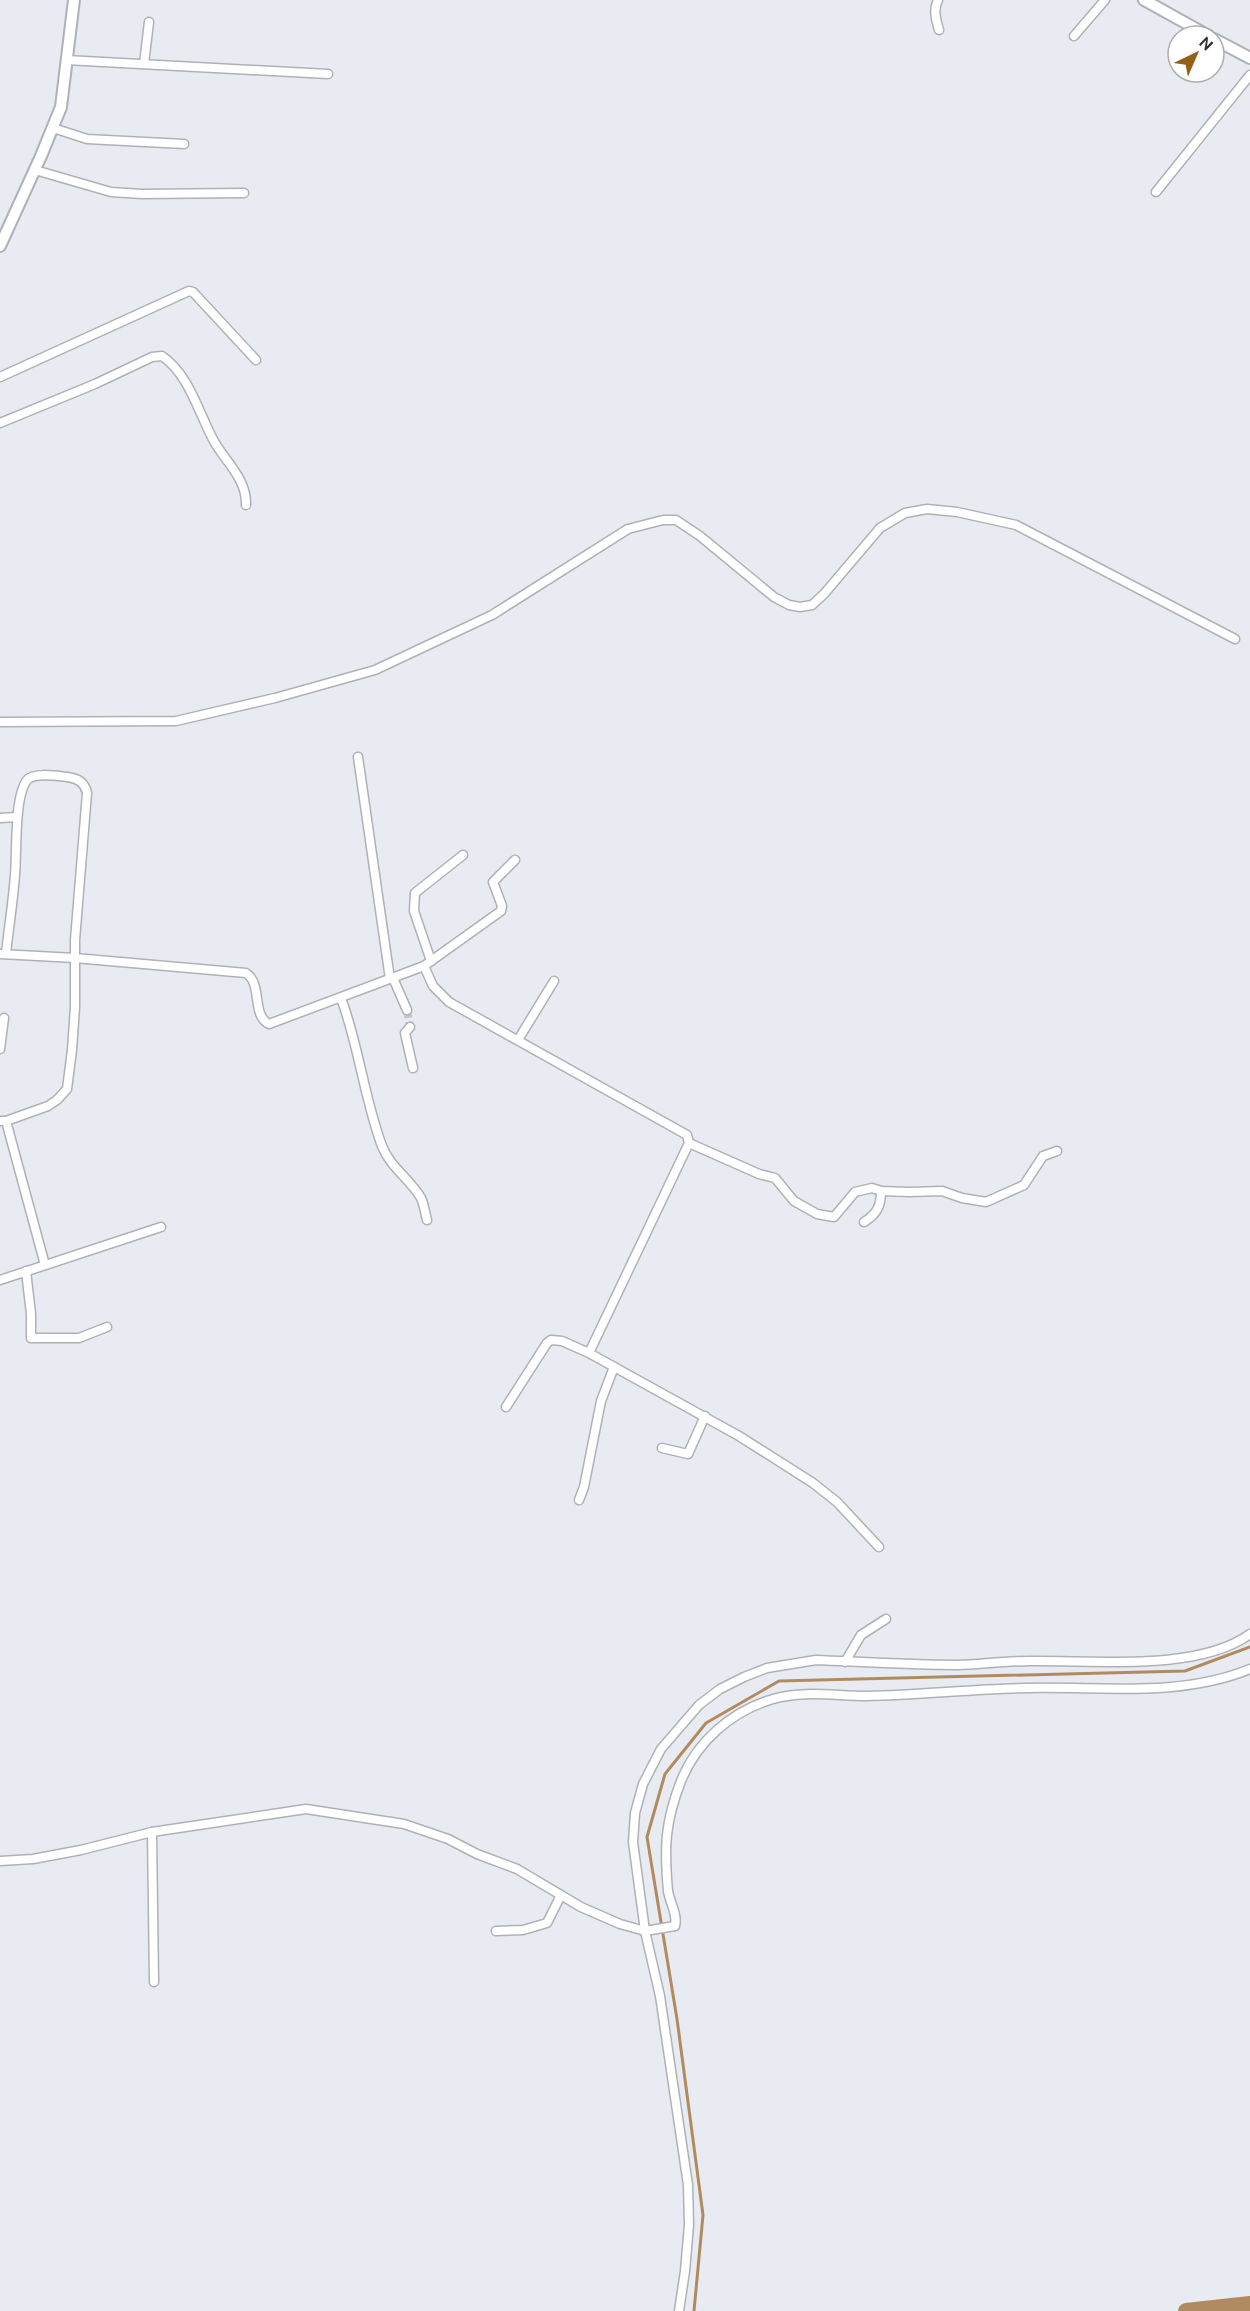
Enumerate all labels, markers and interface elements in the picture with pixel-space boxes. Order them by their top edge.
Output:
north arrow [1166,24,1226,84]
text: N [1196,33,1217,54]

